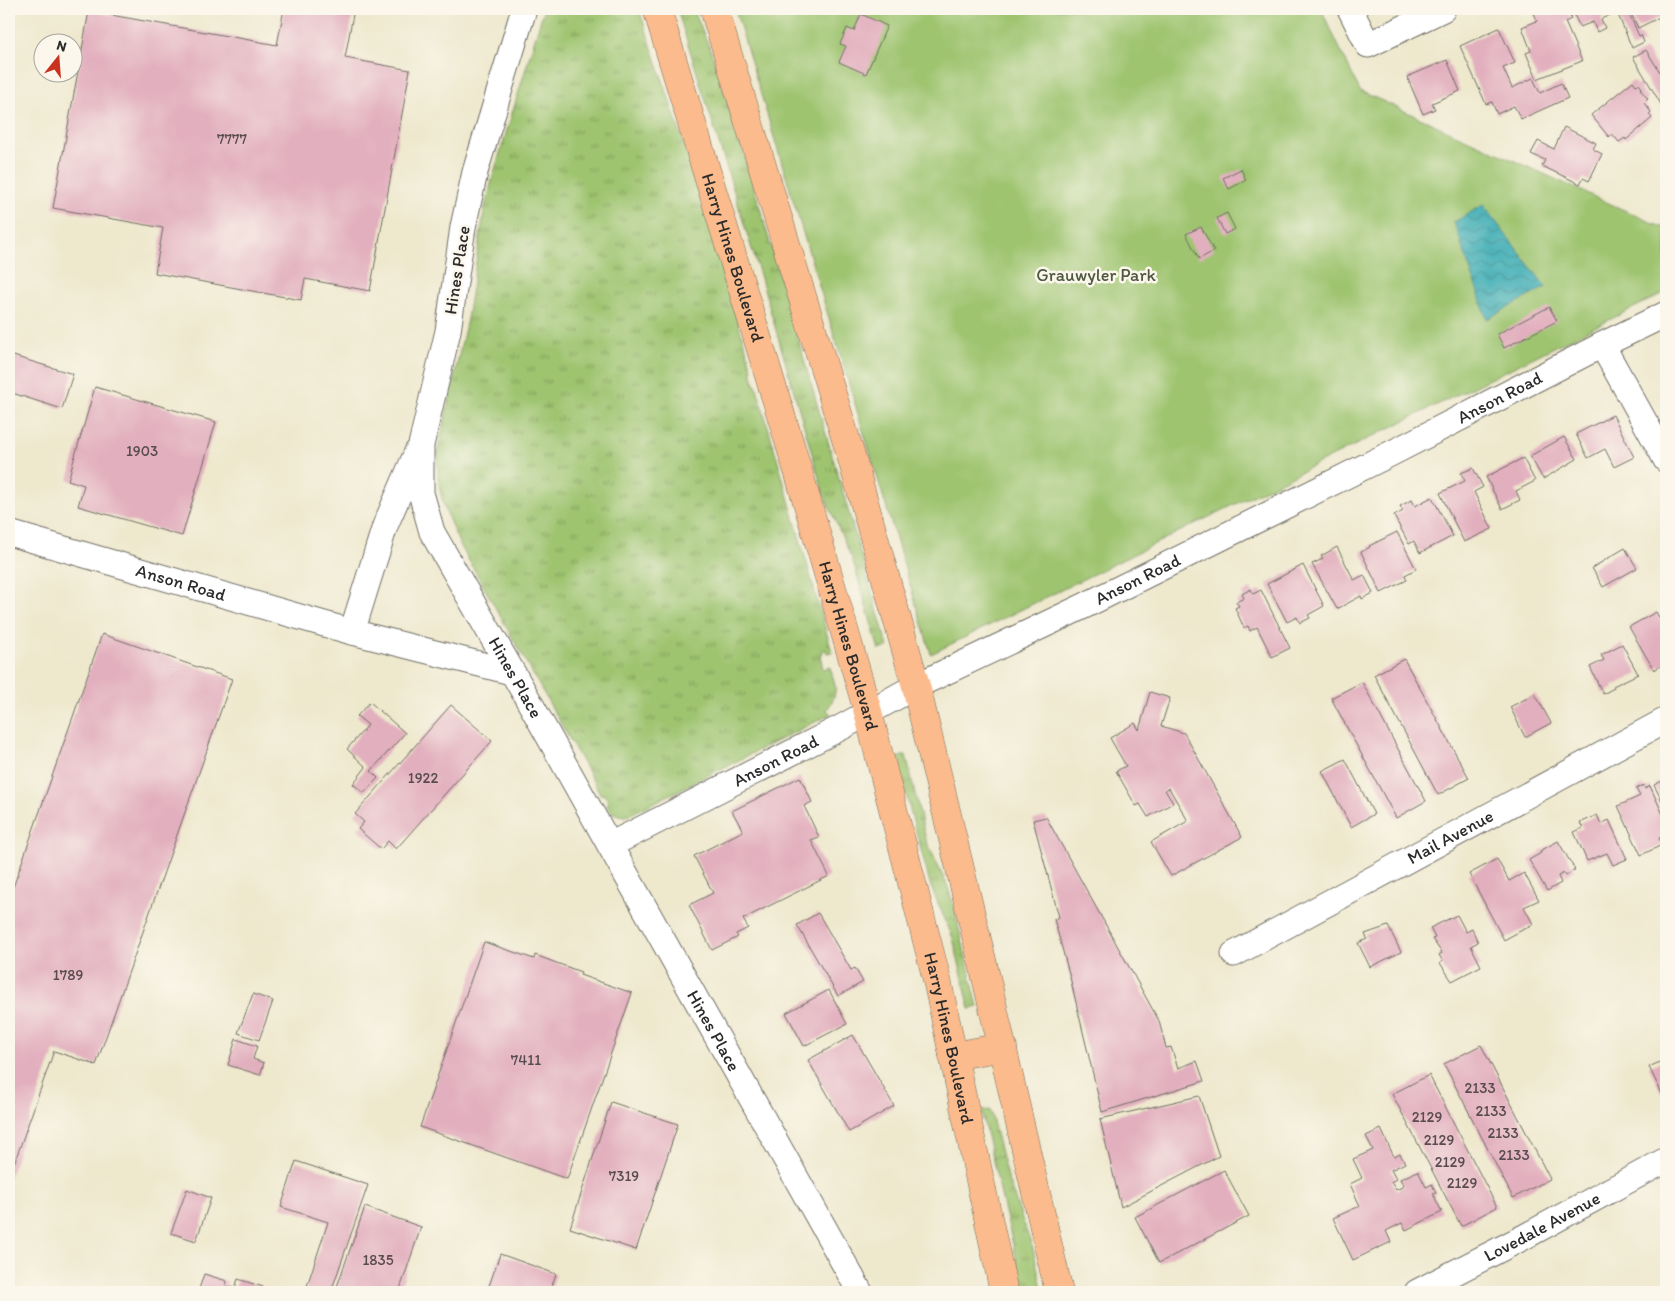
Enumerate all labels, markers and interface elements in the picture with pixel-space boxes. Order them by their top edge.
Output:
north arrow [32,32,82,82]
text: N [55,37,69,56]
house number: 7777 [217,130,247,148]
street label: Harry Hines Boulevard [697,171,769,345]
street label: Hines Place [439,224,475,316]
park label: Grauwyler Park [1036,264,1157,286]
street label: Anson Road [1454,367,1546,429]
house number: 1903 [126,442,158,460]
street label: Anson Road [1091,549,1184,610]
street label: Harry Hines Boulevard [814,558,883,733]
street label: Anson Road [133,559,229,606]
street label: Hines Place [484,633,547,722]
street label: Anson Road [730,730,822,791]
house number: 1922 [408,769,438,787]
street label: Mail Avenue [1403,805,1497,869]
street label: Harry Hines Boulevard [919,950,979,1126]
house number: 1789 [53,966,83,984]
street label: Hines Place [682,986,745,1075]
house number: 7411 [511,1051,541,1069]
house number: 2133 [1464,1079,1496,1097]
house number: 2133 [1475,1102,1507,1120]
house number: 2129 [1412,1108,1442,1126]
house number: 2133 [1487,1124,1519,1142]
house number: 2129 [1424,1131,1454,1149]
house number: 2133 [1498,1146,1530,1164]
house number: 2129 [1435,1153,1465,1171]
house number: 7319 [609,1167,639,1185]
house number: 2129 [1447,1174,1477,1192]
street label: Lovedale Avenue [1480,1187,1604,1267]
house number: 1835 [362,1251,394,1269]

